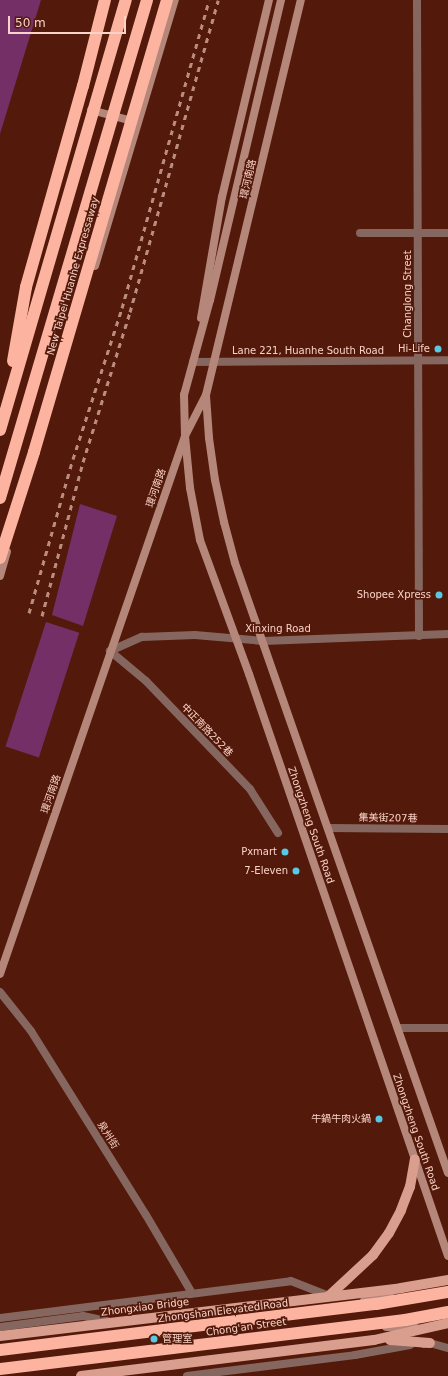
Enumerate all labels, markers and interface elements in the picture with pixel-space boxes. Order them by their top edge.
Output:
scale bar [10,8,128,34]
text: 50 m [15,16,46,30]
street label: 環河南路 [238,158,258,200]
street label: New Taipei Huanhe Expressaway [45,195,101,357]
street label: Changlong Street [402,250,414,338]
place label: Hi-Life [398,343,430,355]
marker: Hi-Life [433,344,443,354]
street label: Lane 221, Huanhe South Road [232,345,384,357]
street label: 環河南路 [144,467,168,509]
place label: Shopee Xpress [357,589,431,601]
marker: Shopee Xpress [434,590,444,600]
street label: Xinxing Road [245,623,311,635]
street label: 中正南路252巷 [179,701,235,759]
street label: Zhongzheng South Road [285,765,337,885]
street label: 環河南路 [39,773,63,815]
street label: 集美街207巷 [358,811,418,825]
place label: Pxmart [241,846,277,858]
marker: Pxmart [280,847,290,857]
place label: 7-Eleven [244,865,288,877]
marker: 7-Eleven [291,866,301,876]
street label: Zhongzheng South Road [390,1072,442,1192]
place label: 牛鍋牛肉火鍋 [311,1113,371,1125]
marker: 牛鍋牛肉火鍋 [374,1114,384,1124]
street label: 泉州街 [95,1119,121,1151]
street label: Zhongxiao Bridge [100,1296,190,1318]
street label: Zhongshan Elevated Road [157,1297,289,1325]
street label: Chong'an Street [205,1315,287,1339]
place label: 管理室 [162,1333,192,1345]
marker: 管理室 [149,1334,159,1344]

